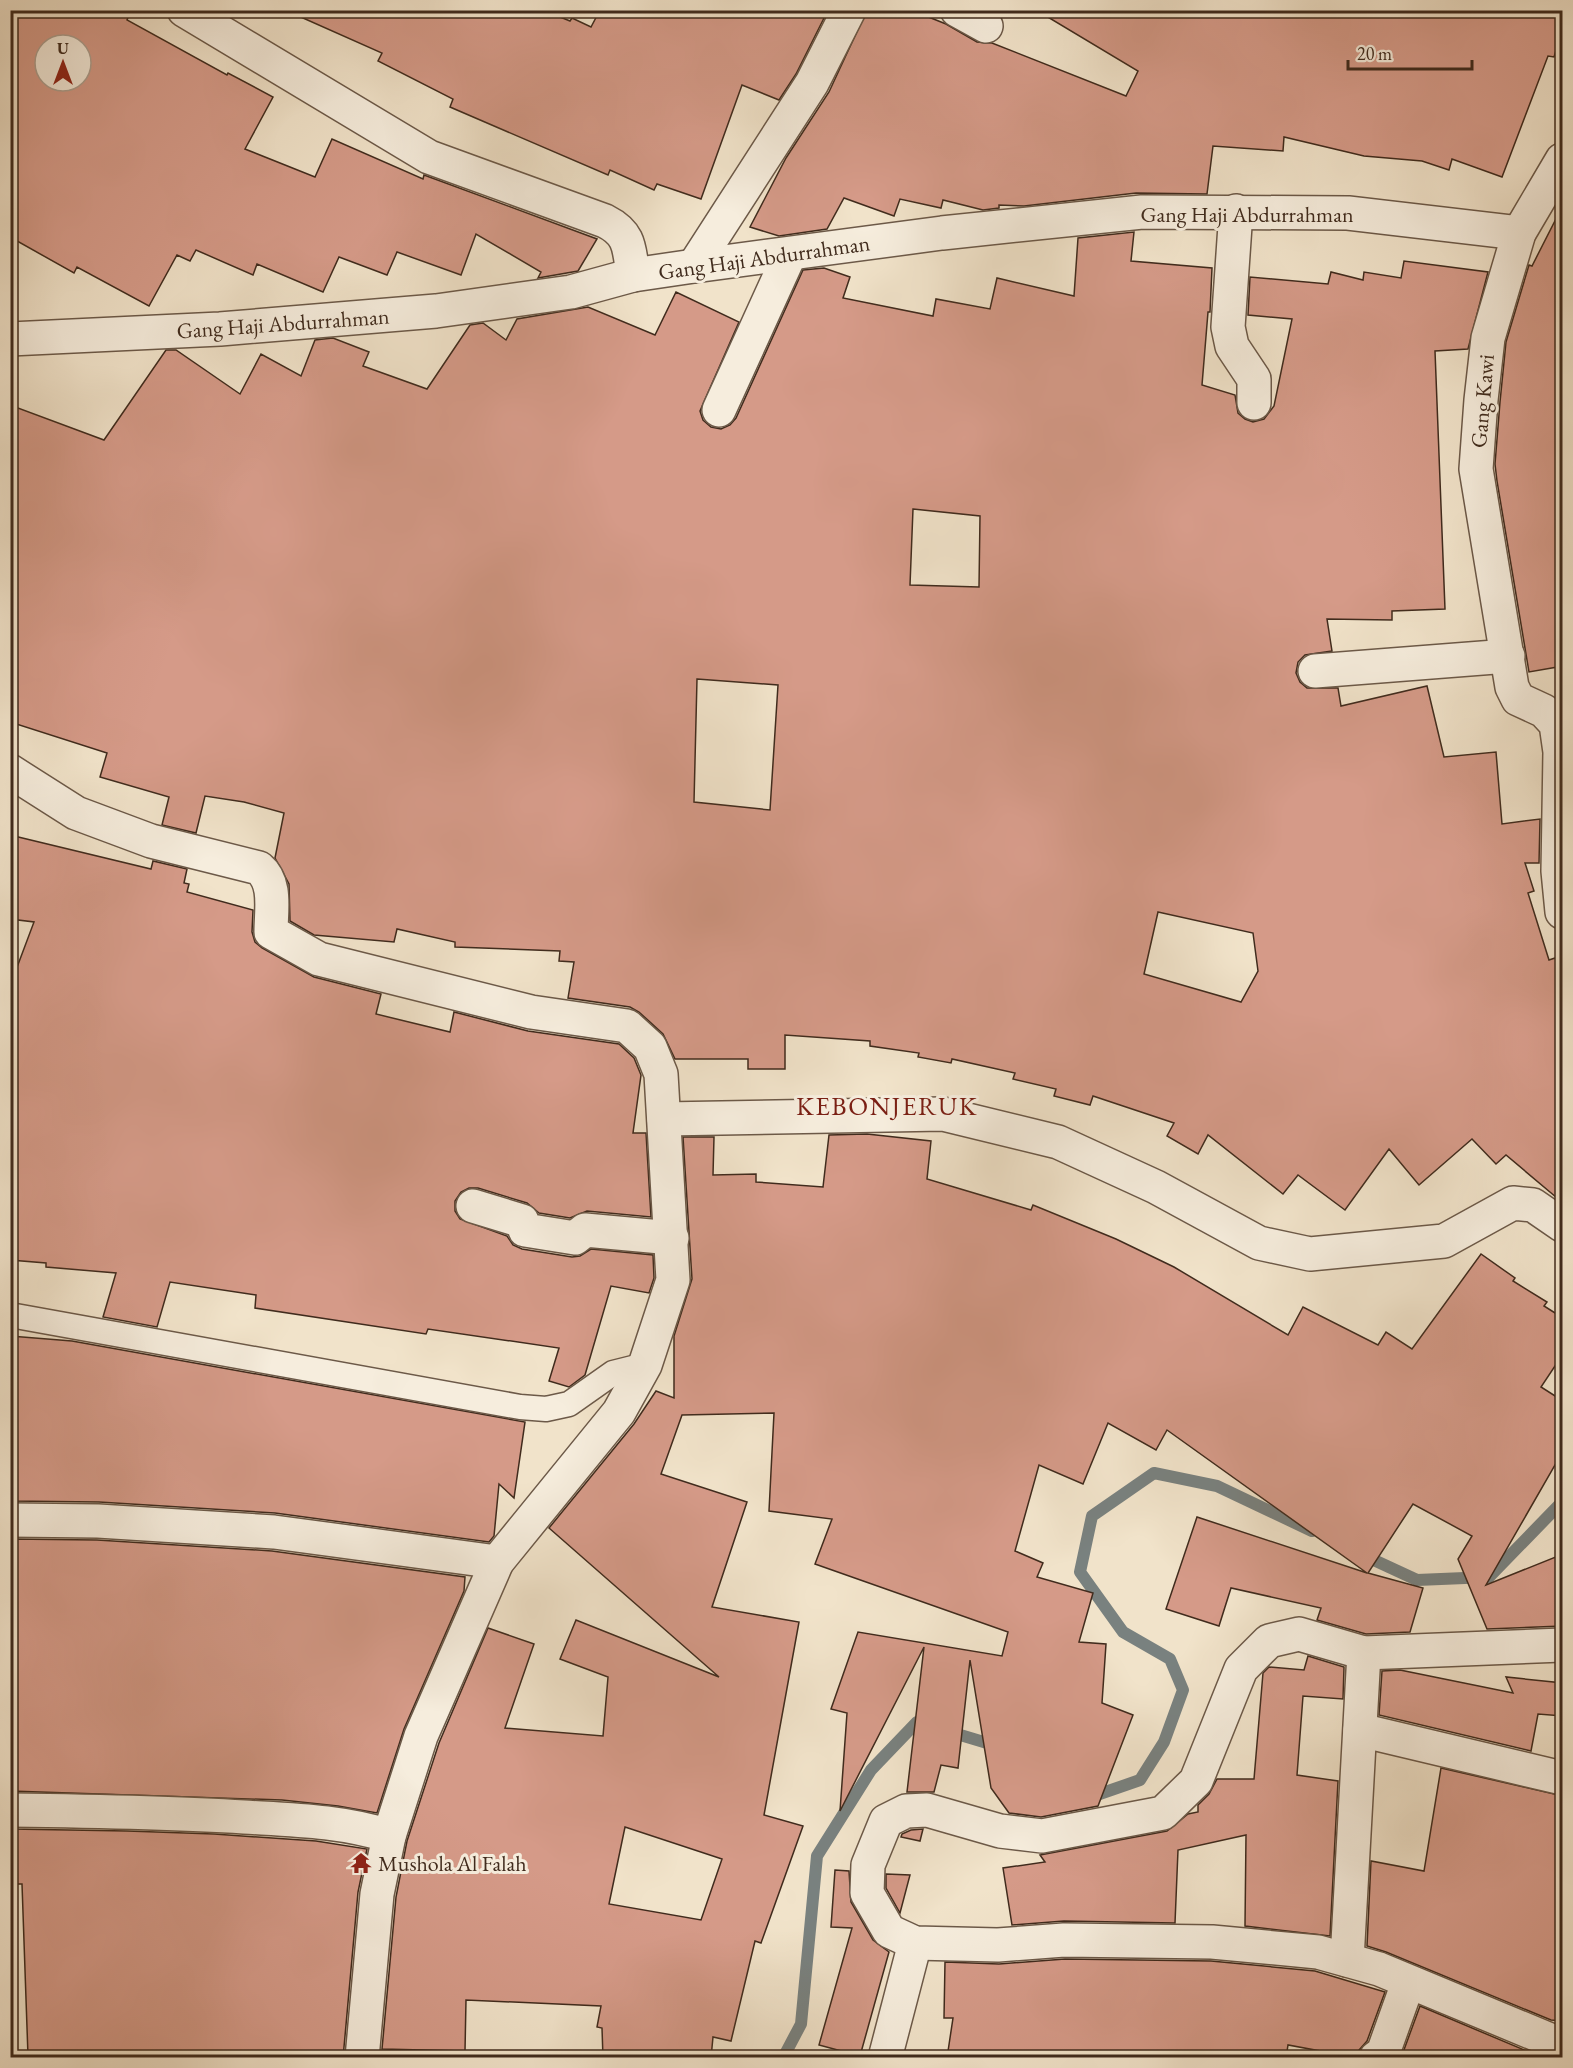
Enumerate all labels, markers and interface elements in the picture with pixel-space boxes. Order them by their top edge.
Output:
north arrow [33,33,93,93]
scale bar [1348,33,1472,71]
text: U [57,38,69,59]
text: 20 m [1357,42,1392,65]
street label: Gang Haji Abdurrahman [1140,200,1354,229]
street label: Gang Haji Abdurrahman [657,228,872,287]
street label: Gang Haji Abdurrahman [176,302,391,345]
street label: Gang Kawi [1464,353,1501,449]
district label: KEBONJERUK [796,1089,978,1123]
place label: Mushola Al Falah [378,1849,527,1878]
temple icon: Mushola Al Falah [349,1851,373,1875]

